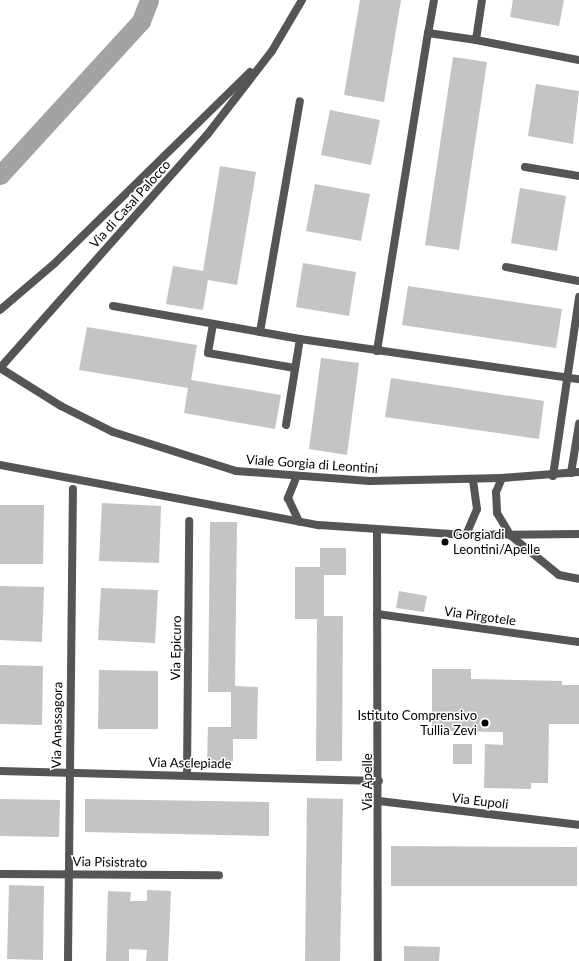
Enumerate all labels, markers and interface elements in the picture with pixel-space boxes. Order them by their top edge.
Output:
street label: Via di Casal Palocco [86,157,174,251]
street label: Viale Gorgia di Leontini [245,452,379,476]
place label: Gorgia di Leontini/Apelle [453,527,540,558]
marker: Gorgia di Leontini/Apelle [440,537,450,547]
street label: Via Pirgotele [443,603,517,629]
street label: Via Epicuro [168,616,184,680]
street label: Via Anassagora [48,681,66,769]
place label: Istituto Comprensivo Tullia Zevi [358,708,477,739]
marker: Istituto Comprensivo Tullia Zevi [480,718,490,728]
street label: Via Apelle [359,753,375,811]
street label: Via Asclepiade [148,754,232,772]
street label: Via Eupoli [451,790,509,812]
street label: Via Pisistrato [73,854,147,870]

